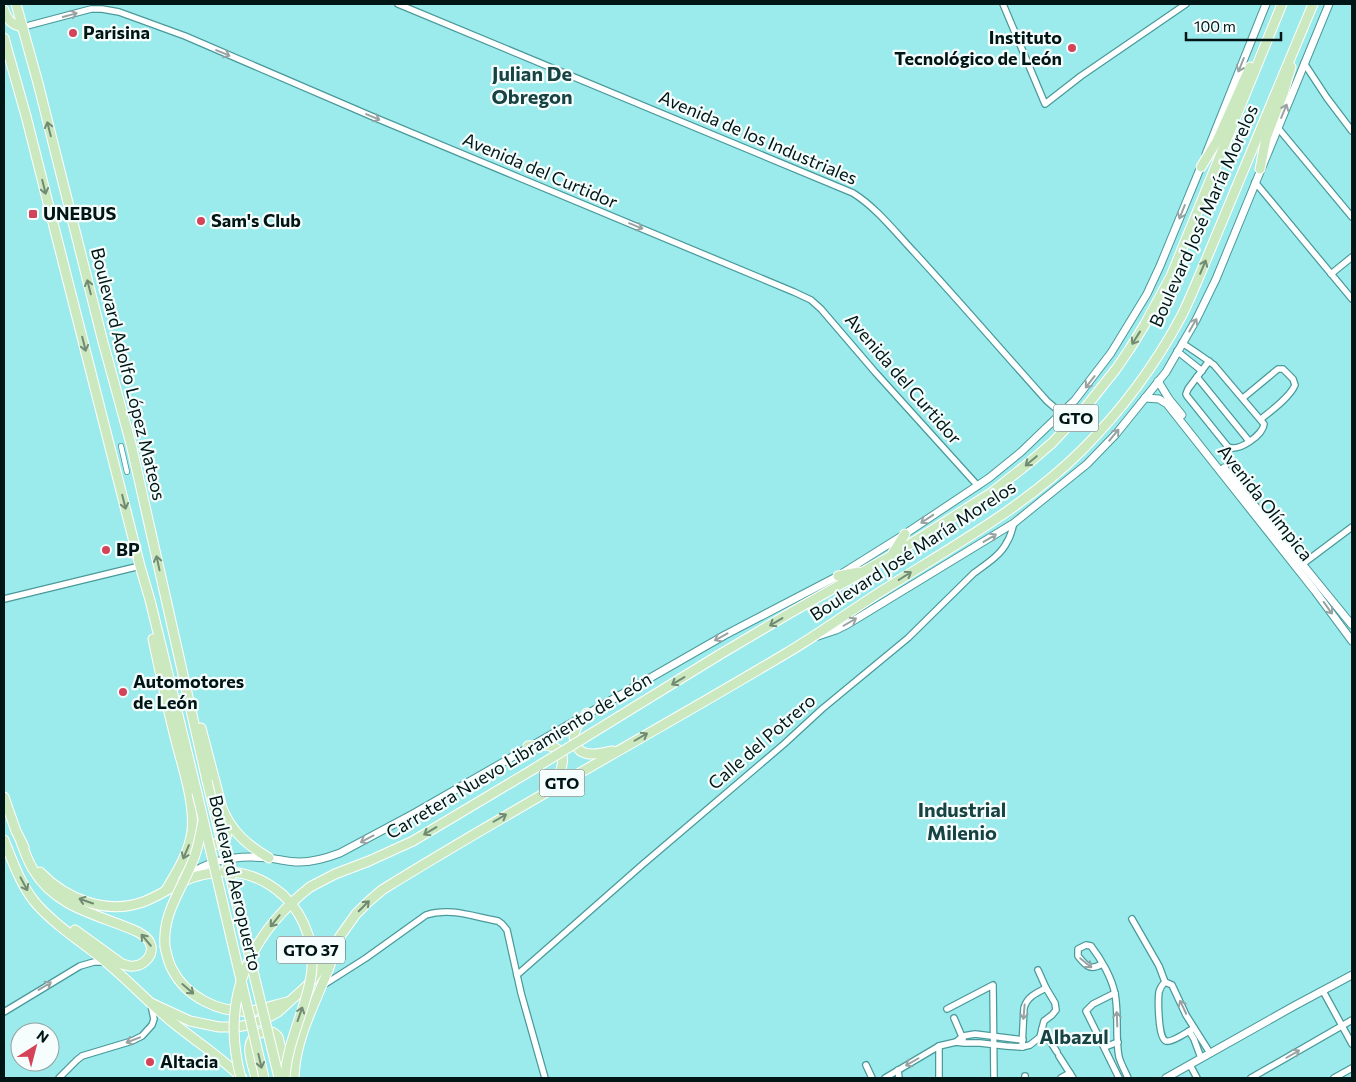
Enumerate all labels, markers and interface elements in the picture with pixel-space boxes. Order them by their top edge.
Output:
one-way arrow [61,9,77,19]
scale bar [1186,10,1281,42]
text: 100 m [1194,17,1236,35]
place label: Parisina [83,21,150,43]
place label: Instituto Tecnológico de León [894,26,1062,69]
marker: Parisina [67,27,79,39]
marker: Instituto Tecnológico de León [1066,42,1078,54]
one-way arrow [215,48,230,58]
one-way arrow [1235,57,1245,72]
district label: Julian De Obregon [492,61,572,108]
street label: Avenida de los Industriales [656,85,861,189]
street label: Boulevard José María Morelos [1144,101,1262,330]
one-way arrow [1280,104,1290,119]
one-way arrow [365,112,380,122]
one-way arrow [44,122,53,138]
street label: Avenida del Curtidor [460,127,621,213]
one-way arrow [40,178,49,194]
place label: UNEBUS [43,202,116,224]
one-way arrow [1177,204,1187,219]
marker: UNEBUS [27,208,39,220]
place label: Sam's Club [211,209,301,231]
marker: Sam's Club [195,215,207,227]
one-way arrow [628,222,643,232]
street label: Boulevard Adolfo López Mateos [87,245,171,502]
one-way arrow [1199,260,1209,275]
one-way arrow [84,279,93,295]
street label: Avenida del Curtidor [841,308,967,448]
one-way arrow [1188,318,1198,332]
one-way arrow [1131,331,1142,345]
one-way arrow [80,336,89,352]
one-way arrow [1084,375,1095,388]
road number: GTO [1054,404,1098,432]
one-way arrow [1109,429,1120,442]
street label: Avenida Olímpica [1214,440,1318,565]
one-way arrow [1025,455,1038,467]
street label: Boulevard José María Morelos [805,475,1020,625]
one-way arrow [120,493,129,509]
one-way arrow [921,514,935,524]
one-way arrow [982,532,996,542]
place label: BP [116,538,140,560]
marker: BP [100,544,112,556]
one-way arrow [153,556,162,572]
one-way arrow [898,571,912,581]
one-way arrow [1322,601,1333,614]
one-way arrow [843,616,857,626]
one-way arrow [769,617,783,627]
one-way arrow [714,633,729,643]
street label: Carretera Nuevo Libramiento de León [382,667,655,843]
place label: Automotores de León [133,670,244,713]
one-way arrow [671,676,685,686]
marker: Automotores de León [117,686,129,698]
street label: Calle del Potrero [703,689,819,794]
one-way arrow [634,732,649,742]
road number: GTO [540,770,584,796]
street label: Boulevard Aeropuerto [205,793,267,973]
district label: Industrial Milenio [918,797,1006,844]
one-way arrow [493,813,507,823]
one-way arrow [424,826,438,836]
one-way arrow [360,835,375,844]
one-way arrow [180,845,189,860]
one-way arrow [20,876,29,891]
one-way arrow [79,896,95,905]
one-way arrow [358,900,370,912]
one-way arrow [269,914,281,927]
one-way arrow [140,933,151,946]
road number: GTO 37 [277,936,345,964]
one-way arrow [1079,957,1092,968]
one-way arrow [38,981,52,991]
one-way arrow [181,983,194,994]
one-way arrow [1177,1000,1187,1015]
one-way arrow [1019,1004,1029,1020]
one-way arrow [296,1006,306,1022]
one-way arrow [1112,1011,1122,1028]
north arrow [10,1022,60,1072]
district label: Albazul [1039,1024,1109,1048]
text: N [34,1026,52,1046]
one-way arrow [125,1036,141,1045]
one-way arrow [1286,1049,1301,1059]
place label: Altacia [160,1050,218,1072]
one-way arrow [256,1053,265,1069]
marker: Altacia [144,1056,156,1068]
one-way arrow [905,1058,920,1067]

